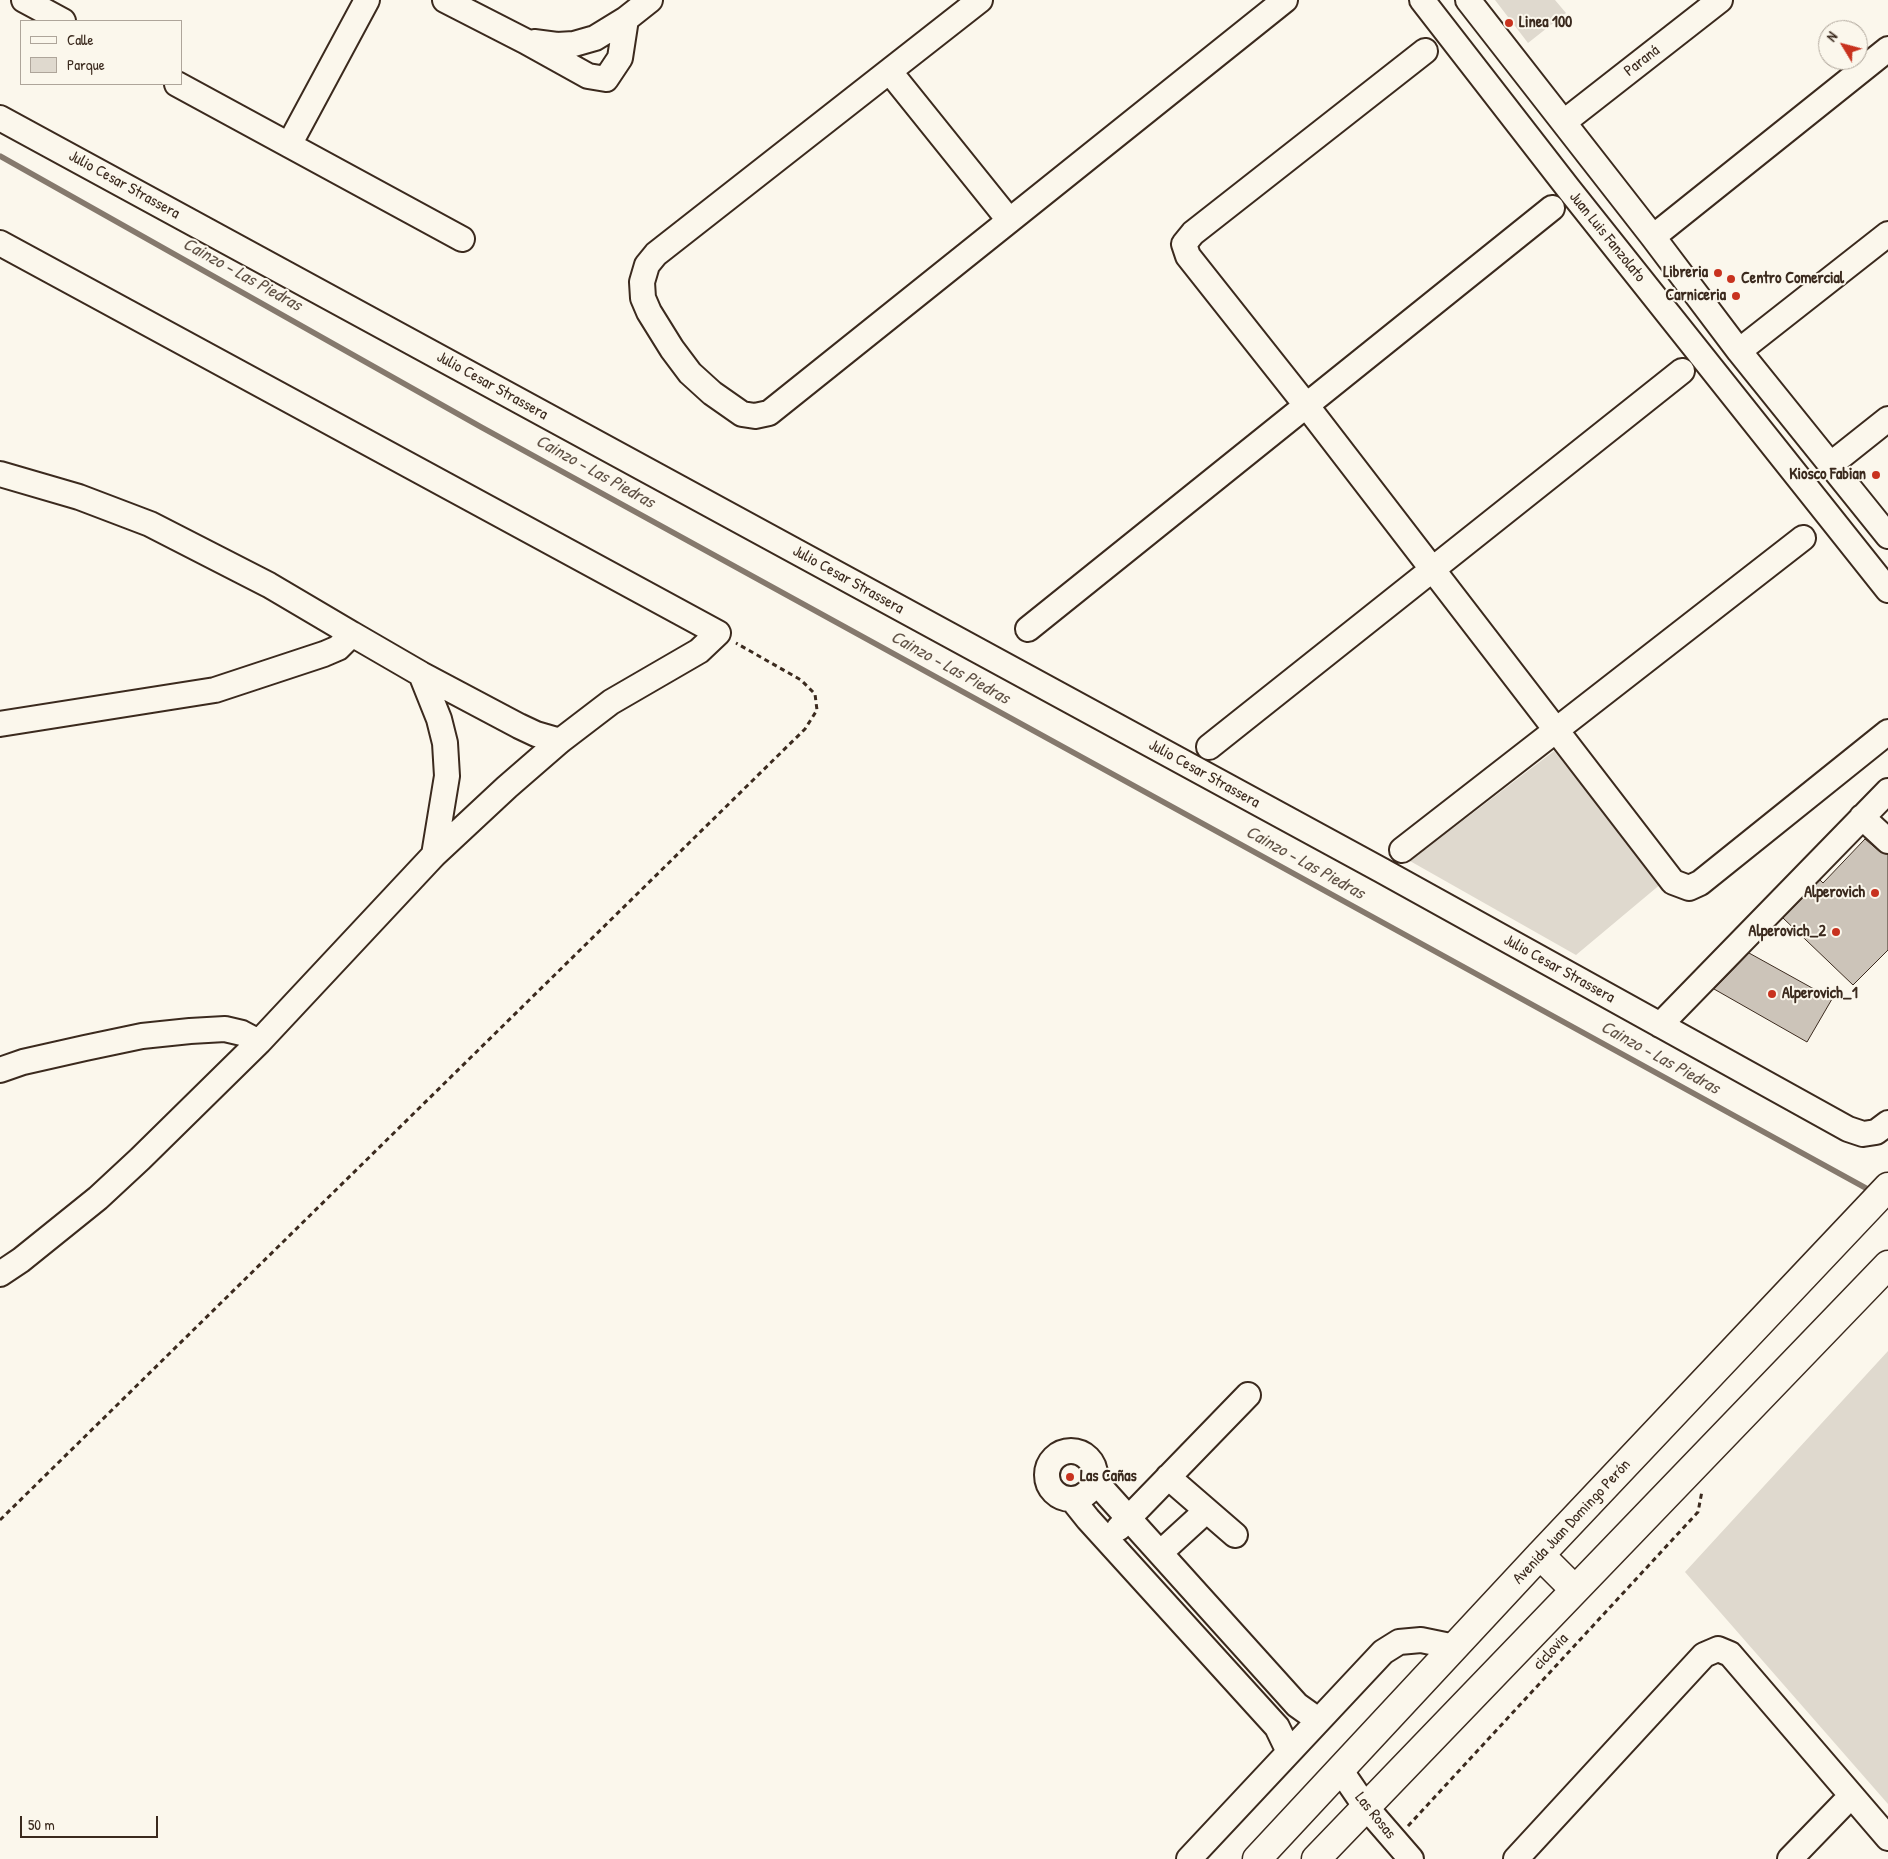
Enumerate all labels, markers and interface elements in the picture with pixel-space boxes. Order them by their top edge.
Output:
place label: Linea 100 [1519,13,1572,33]
marker: Linea 100 [1503,17,1515,29]
legend [20,20,182,85]
north arrow [1818,20,1868,70]
text: N [1822,28,1841,45]
text: Calle [67,29,94,50]
street label: Paraná [1620,41,1664,81]
text: Parque [67,54,105,75]
street label: Julio Cesar Strassera [65,147,183,223]
street label: Juan Luis Fanzolato [1565,188,1649,286]
water label: Cainzo - Las Piedras [179,234,305,316]
place label: Libreria [1663,263,1708,283]
marker: Libreria [1712,267,1724,279]
place label: Centro Comercial [1741,269,1844,289]
marker: Centro Comercial [1725,273,1737,285]
place label: Carniceria [1665,286,1726,306]
marker: Carniceria [1730,290,1742,302]
street label: Julio Cesar Strassera [433,348,551,424]
water label: Cainzo - Las Piedras [532,431,658,513]
place label: Kiosco Fabian [1789,465,1866,485]
marker: Kiosco Fabian [1870,469,1882,481]
street label: Julio Cesar Strassera [789,542,907,618]
water label: Cainzo - Las Piedras [887,627,1013,709]
street label: Julio Cesar Strassera [1145,736,1263,812]
water label: Cainzo - Las Piedras [1242,822,1368,904]
place label: Alperovich [1804,883,1865,903]
marker: Alperovich [1869,887,1881,899]
place label: Alperovich_2 [1749,922,1826,942]
marker: Alperovich_2 [1830,926,1842,938]
street label: Julio Cesar Strassera [1500,931,1618,1007]
place label: Alperovich_1 [1782,984,1858,1004]
marker: Alperovich_1 [1766,988,1778,1000]
water label: Cainzo - Las Piedras [1597,1017,1723,1099]
street label: Avenida Juan Domingo Perón [1509,1455,1635,1589]
place label: Las Cañas [1080,1467,1137,1487]
marker: Las Cañas [1064,1471,1076,1483]
street label: ciclovia [1529,1630,1573,1674]
street label: Las Rosas [1350,1789,1400,1843]
scale bar [22,1806,160,1838]
text: 50 m [28,1814,55,1835]

